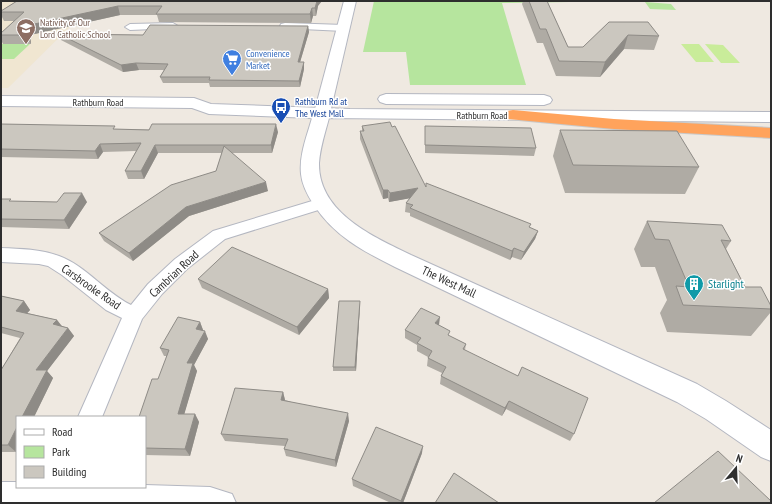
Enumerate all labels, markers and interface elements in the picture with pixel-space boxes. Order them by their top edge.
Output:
place label: Nativity of Our Lord Catholic School [40,16,111,41]
school or university icon: Nativity of Our Lord Catholic School [15,17,37,45]
place label: Convenience Market [246,47,290,72]
supermarket icon: Convenience Market [221,48,243,76]
place label: Rathburn Rd at The West Mall [295,95,347,120]
street label: Rathburn Road [73,96,123,109]
bus stop icon: Rathburn Rd at The West Mall [270,96,292,124]
street label: Rathburn Road [457,109,507,122]
street label: Cambrian Road [146,247,201,300]
street label: Carsbrooke Road [59,261,124,312]
street label: The West Mall [420,262,479,301]
building icon: Starlight [683,273,705,301]
place label: Starlight [708,276,744,291]
legend [16,416,146,488]
text: Road [52,424,72,439]
text: Park [52,444,70,459]
north arrow [716,448,756,488]
text: N [734,451,744,466]
text: Building [52,464,87,479]

